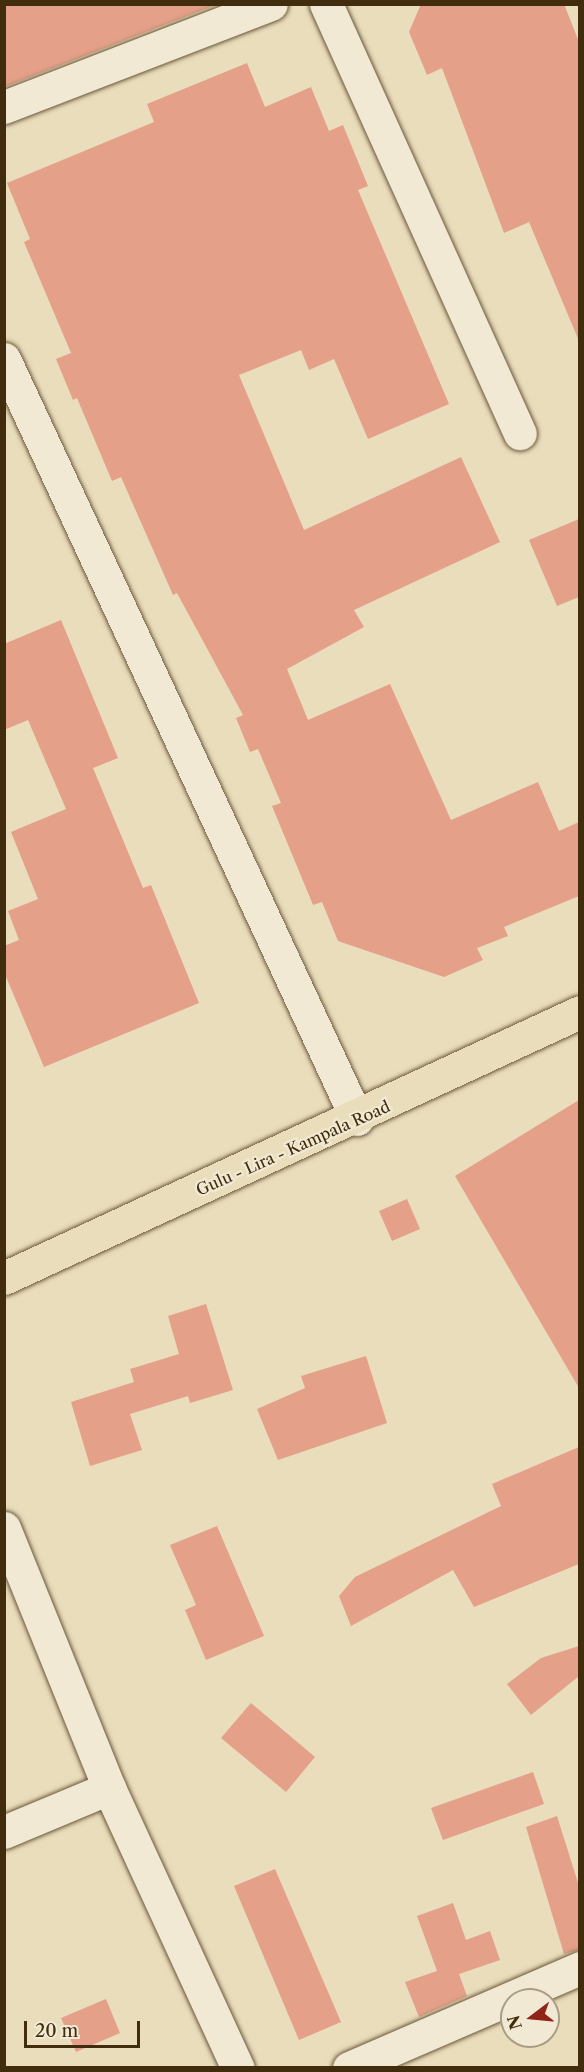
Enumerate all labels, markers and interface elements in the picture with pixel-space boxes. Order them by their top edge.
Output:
street label: Gulu - Lira - Kampala Road [193,1096,393,1200]
north arrow [500,1988,560,2048]
scale bar [27,2009,142,2047]
text: N [503,2013,526,2032]
text: 20 m [35,2020,78,2042]

